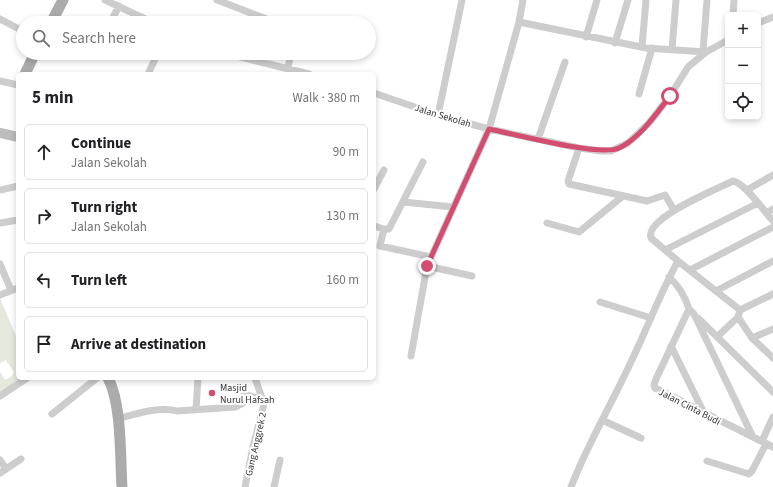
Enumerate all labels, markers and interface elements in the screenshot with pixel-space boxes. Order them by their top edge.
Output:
map controls [725,12,761,120]
button: + [725,12,761,48]
search box [16,16,376,60]
icon: search [30,27,52,49]
text: Search here [62,28,136,49]
button: − [725,48,761,84]
button: locate [725,84,761,120]
text: 5 min [32,86,73,110]
route start [661,87,679,105]
text: Walk · 380 m [292,89,360,107]
street label: Jalan Sekolah [413,101,473,131]
text: Continue [71,133,131,154]
icon: ahead [33,141,55,163]
text: 90 m [333,143,359,161]
text: Jalan Sekolah [71,154,147,172]
text: Turn right [71,197,137,218]
icon: right [33,205,55,227]
text: 130 m [326,207,359,225]
text: Jalan Sekolah [71,218,147,236]
route end [418,257,436,275]
icon: left [33,269,55,291]
text: Turn left [71,270,127,291]
text: 160 m [326,271,359,289]
icon: arrive [33,333,55,355]
text: Arrive at destination [71,334,206,355]
place label: Masjid Nurul Hafsah [220,381,274,407]
street label: Jalan Cinta Budi [656,385,723,429]
marker: Masjid Nurul Hafsah [207,388,217,398]
street label: Gang Anggrek 2 [242,411,270,477]

